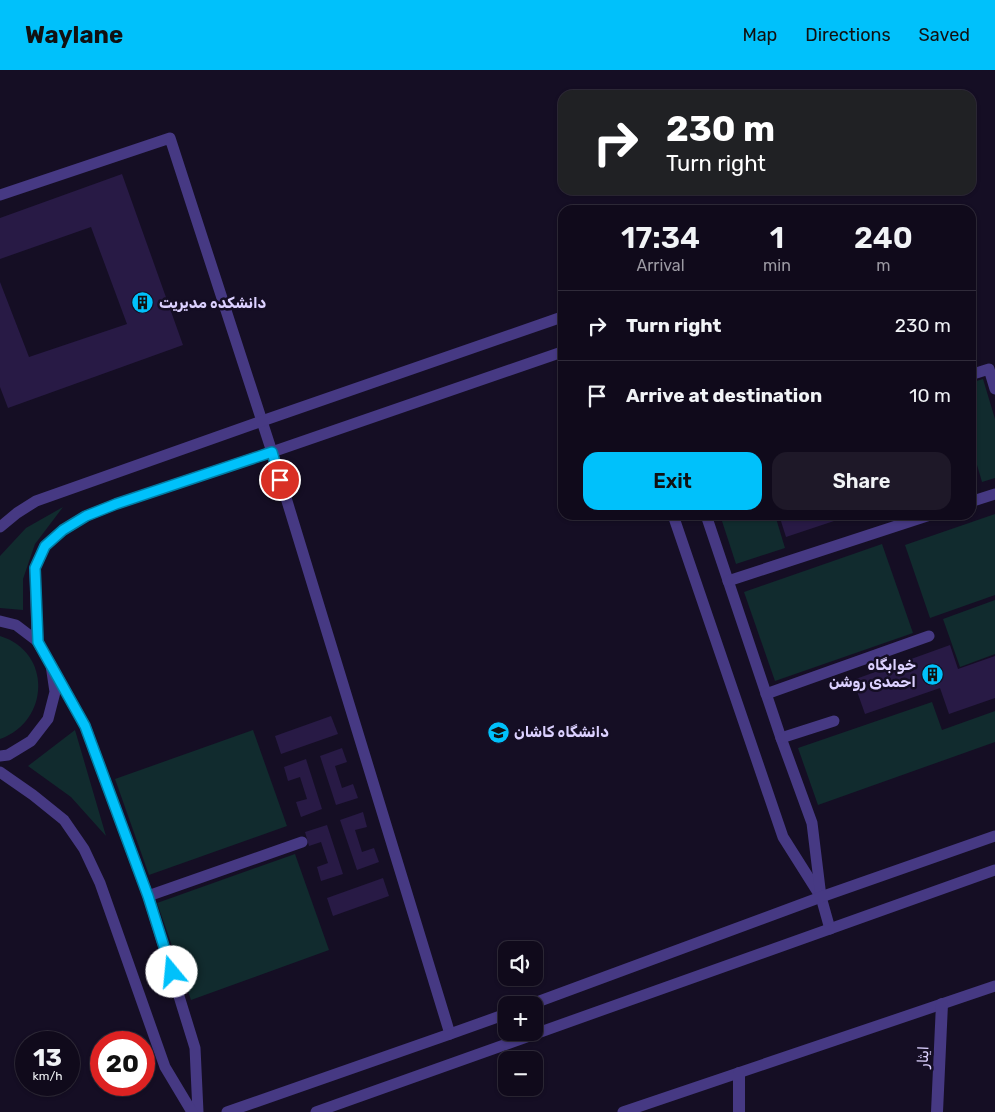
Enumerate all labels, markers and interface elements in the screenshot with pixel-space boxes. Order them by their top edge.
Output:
text: Waylane [25,21,123,49]
text: Map [742,24,777,46]
text: Directions [805,24,891,46]
text: Saved [919,24,970,46]
text: 230 m [666,108,775,150]
icon: right [583,110,648,175]
text: Turn right [666,150,766,177]
text: 17:34 [621,220,700,256]
text: 1 [770,220,784,256]
text: 240 [854,220,913,256]
text: Arrival [637,256,685,275]
text: min [763,256,791,275]
text: m [876,256,891,275]
building icon: دانشکده مدیریت [131,291,155,315]
place label: دانشکده مدیریت [159,294,267,312]
icon: right [583,312,611,340]
text: Turn right [626,314,721,337]
text: 230 m [895,314,951,337]
icon: arrive [583,382,611,410]
text: Arrive at destination [626,384,822,407]
text: 10 m [909,384,951,407]
button: Exit [583,452,762,510]
button: Share [772,452,951,510]
pin [259,459,301,501]
icon: arrive [266,466,294,494]
place label: خوابگاه احمدی روشن [829,656,916,691]
building icon: خوابگاه احمدی روشن [920,662,944,686]
school or university icon: دانشگاه کاشان [486,720,510,744]
place label: دانشگاه کاشان [514,723,609,741]
map controls [498,941,543,1096]
button: sound [498,941,543,986]
position arrow [145,945,197,997]
button: + [498,996,543,1041]
speed limit sign: 20 [90,1031,155,1096]
text: 13 [33,1043,62,1072]
street label: ایثار [913,1045,933,1070]
button: − [498,1051,543,1096]
text: km/h [33,1069,62,1083]

